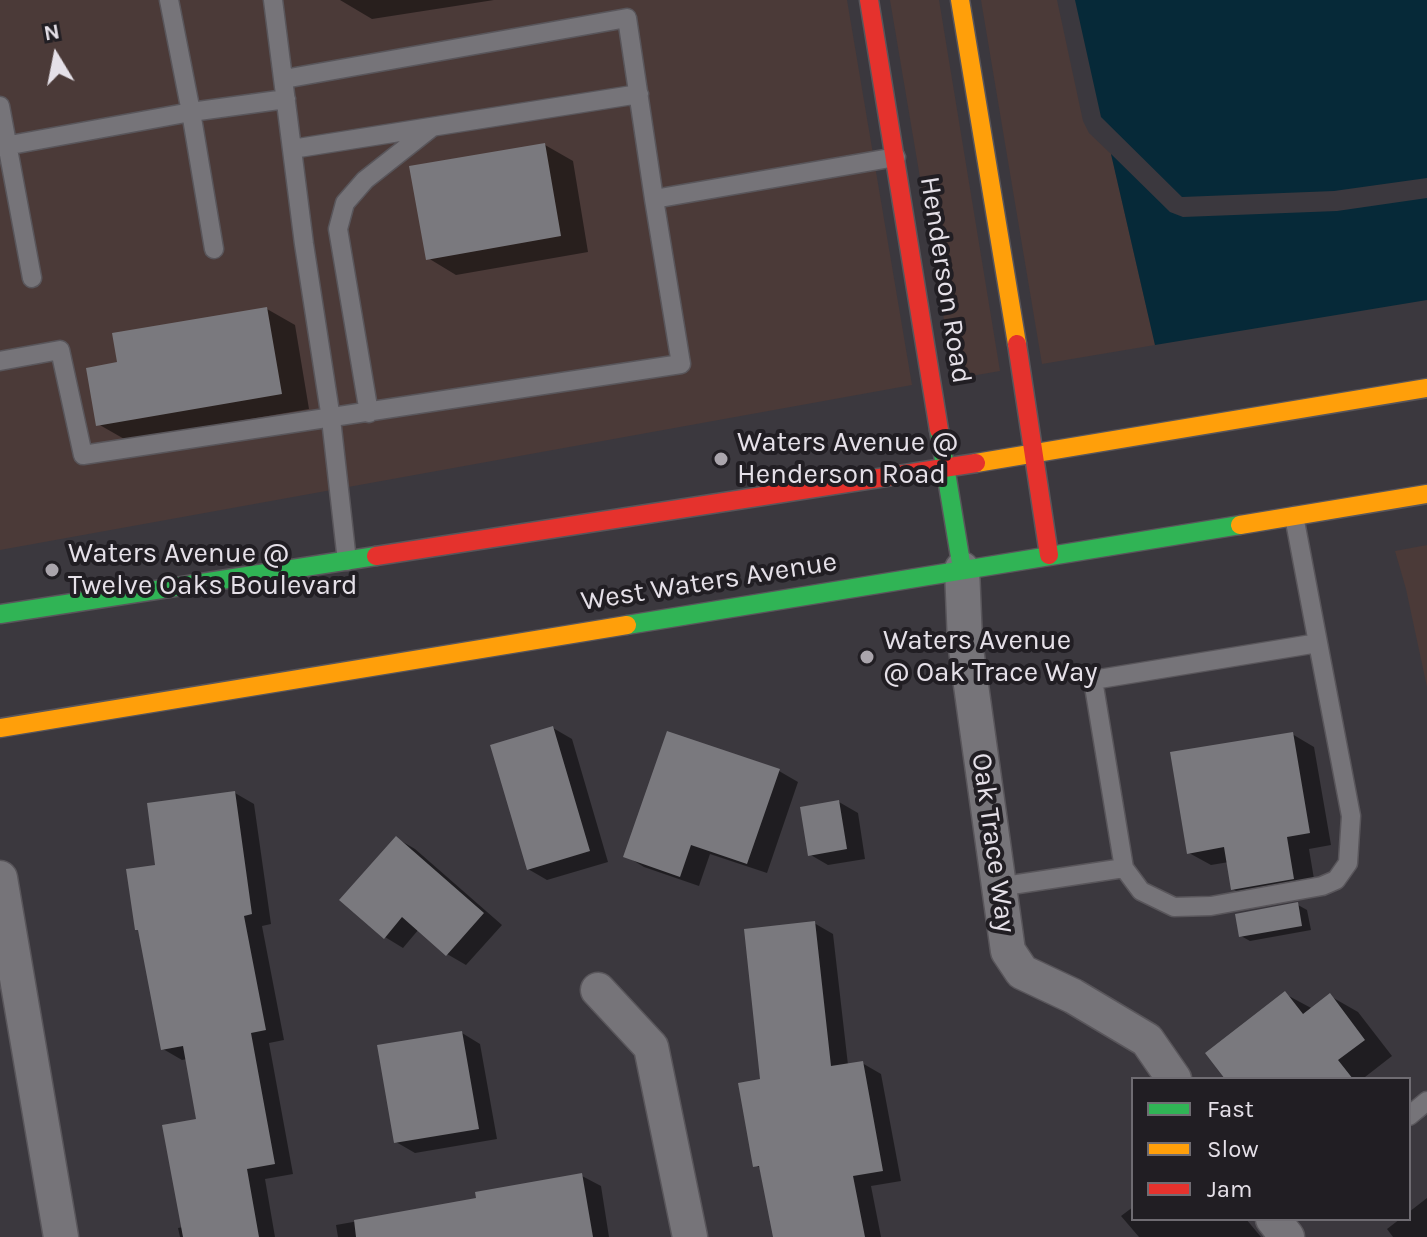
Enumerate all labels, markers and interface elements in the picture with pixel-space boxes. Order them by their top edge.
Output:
north arrow [16,16,96,96]
text: N [42,18,62,47]
street label: Henderson Road [912,174,978,386]
place label: Waters Avenue @ Henderson Road [737,426,958,492]
marker: Waters Avenue @ Henderson Road [712,450,730,468]
place label: Waters Avenue @ Twelve Oaks Boulevard [68,537,358,603]
street label: West Waters Avenue [579,545,839,619]
marker: Waters Avenue @ Twelve Oaks Boulevard [43,561,61,579]
place label: Waters Avenue @ Oak Trace Way [883,624,1097,690]
marker: Waters Avenue @ Oak Trace Way [858,648,876,666]
street label: Oak Trace Way [964,751,1022,935]
legend [1131,1077,1411,1221]
text: Fast [1207,1095,1254,1123]
text: Slow [1207,1135,1259,1163]
text: Jam [1207,1175,1252,1203]

